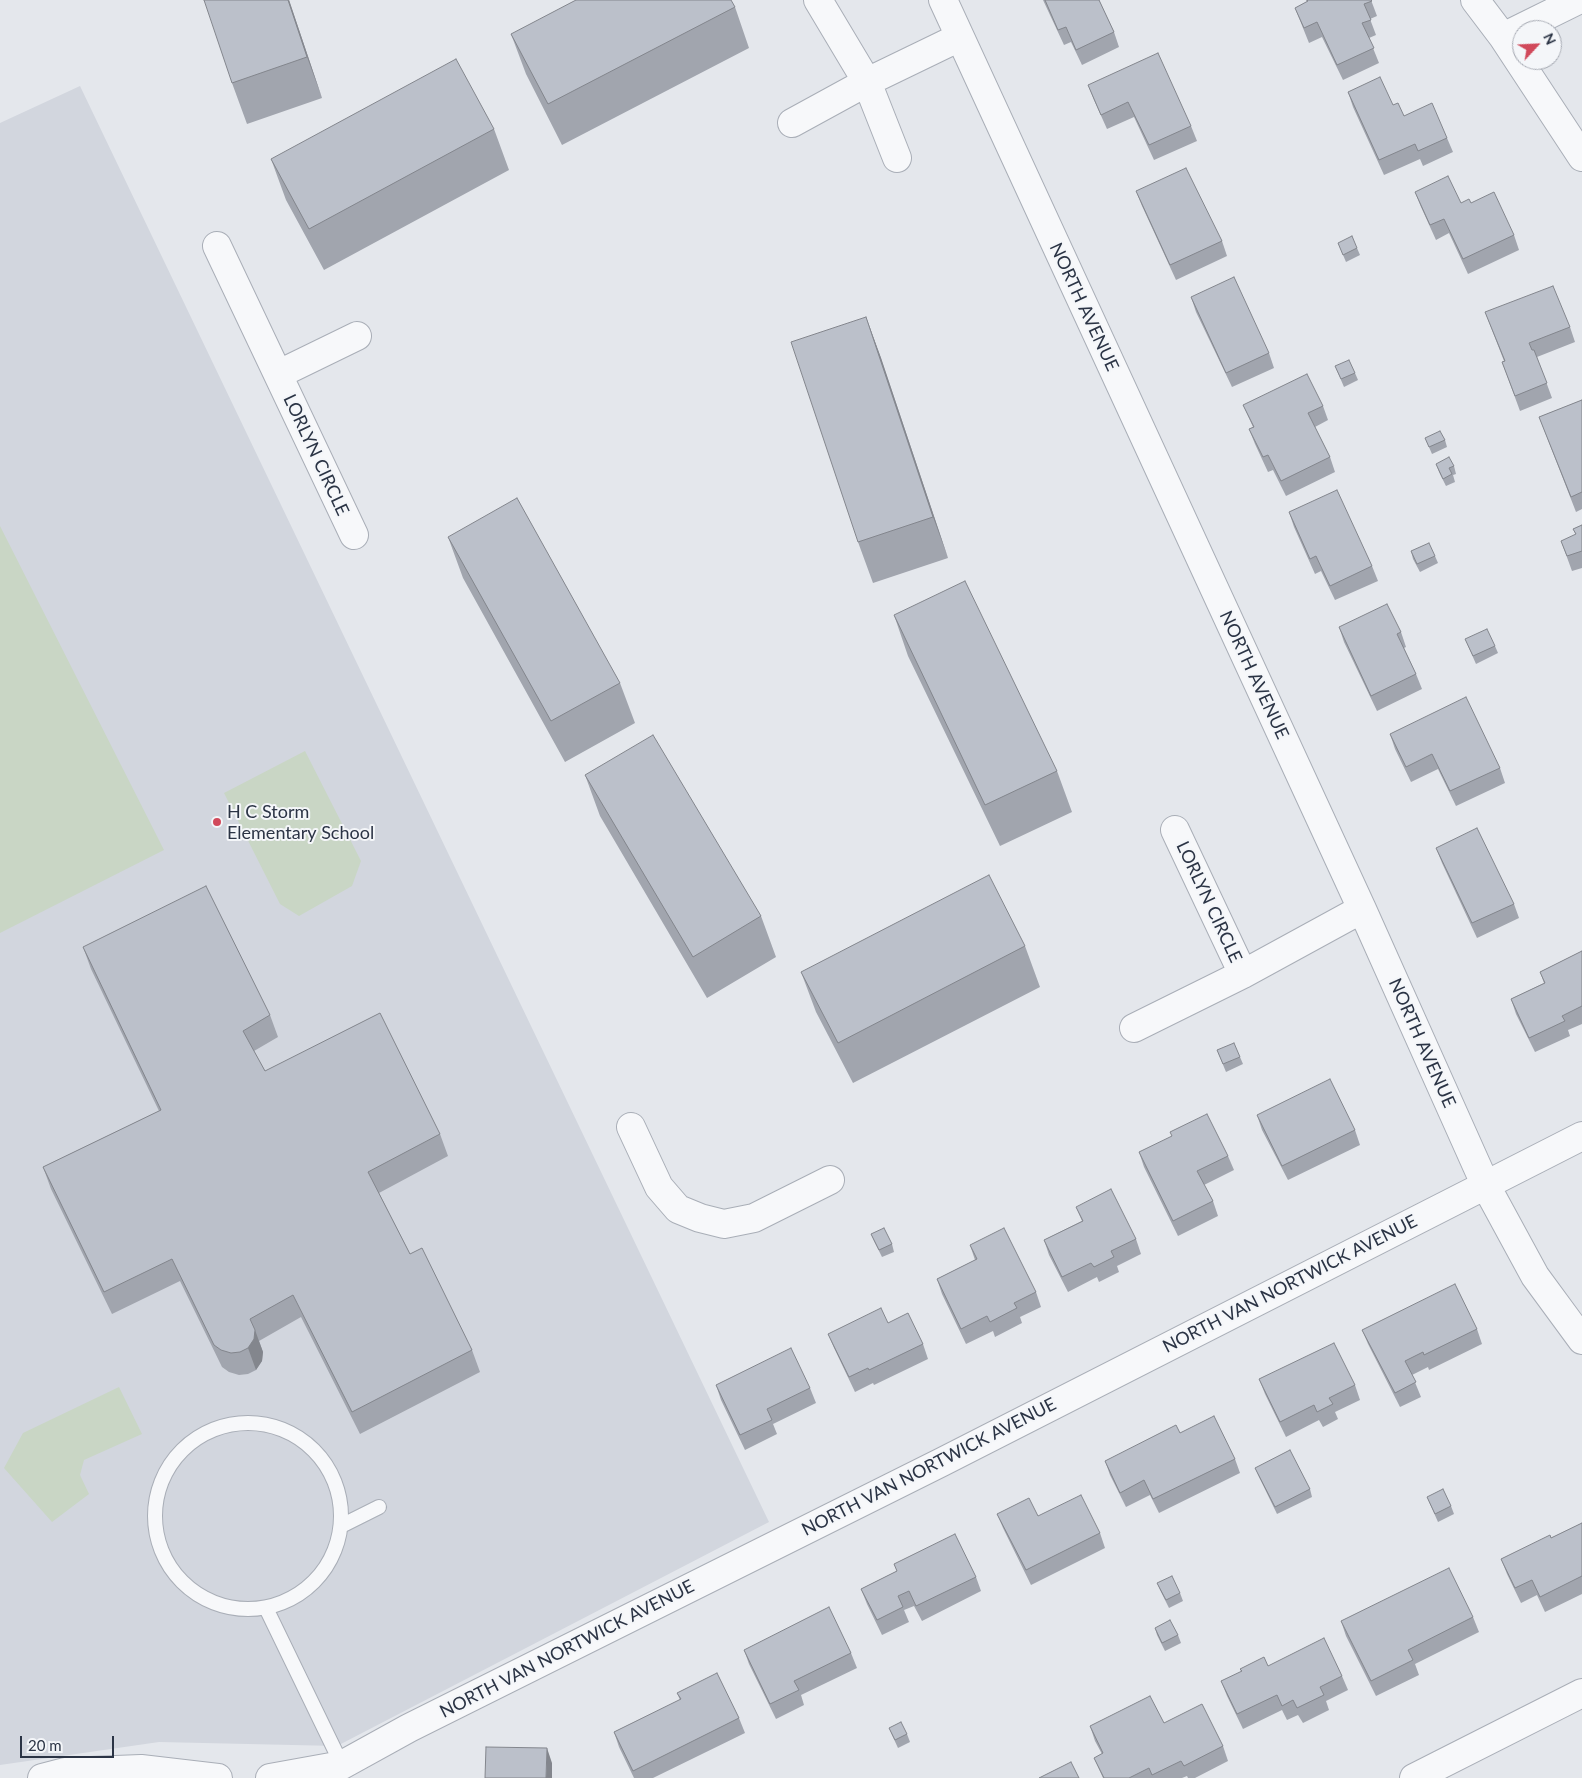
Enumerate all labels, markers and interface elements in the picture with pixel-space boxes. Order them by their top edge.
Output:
north arrow [1512,20,1562,70]
text: N [1540,30,1560,47]
street label: NORTH AVENUE [1045,239,1123,375]
street label: LORLYN CIRCLE [278,391,354,519]
street label: NORTH AVENUE [1215,607,1293,743]
place label: H C Storm Elementary School [227,801,374,844]
marker: H C Storm Elementary School [211,816,223,828]
street label: LORLYN CIRCLE [1171,838,1247,966]
street label: NORTH AVENUE [1384,975,1460,1111]
street label: NORTH VAN NORTWICK AVENUE [1159,1210,1421,1358]
street label: NORTH VAN NORTWICK AVENUE [798,1393,1060,1541]
street label: NORTH VAN NORTWICK AVENUE [436,1575,698,1723]
scale bar [22,1726,116,1758]
text: 20 m [28,1736,62,1754]

